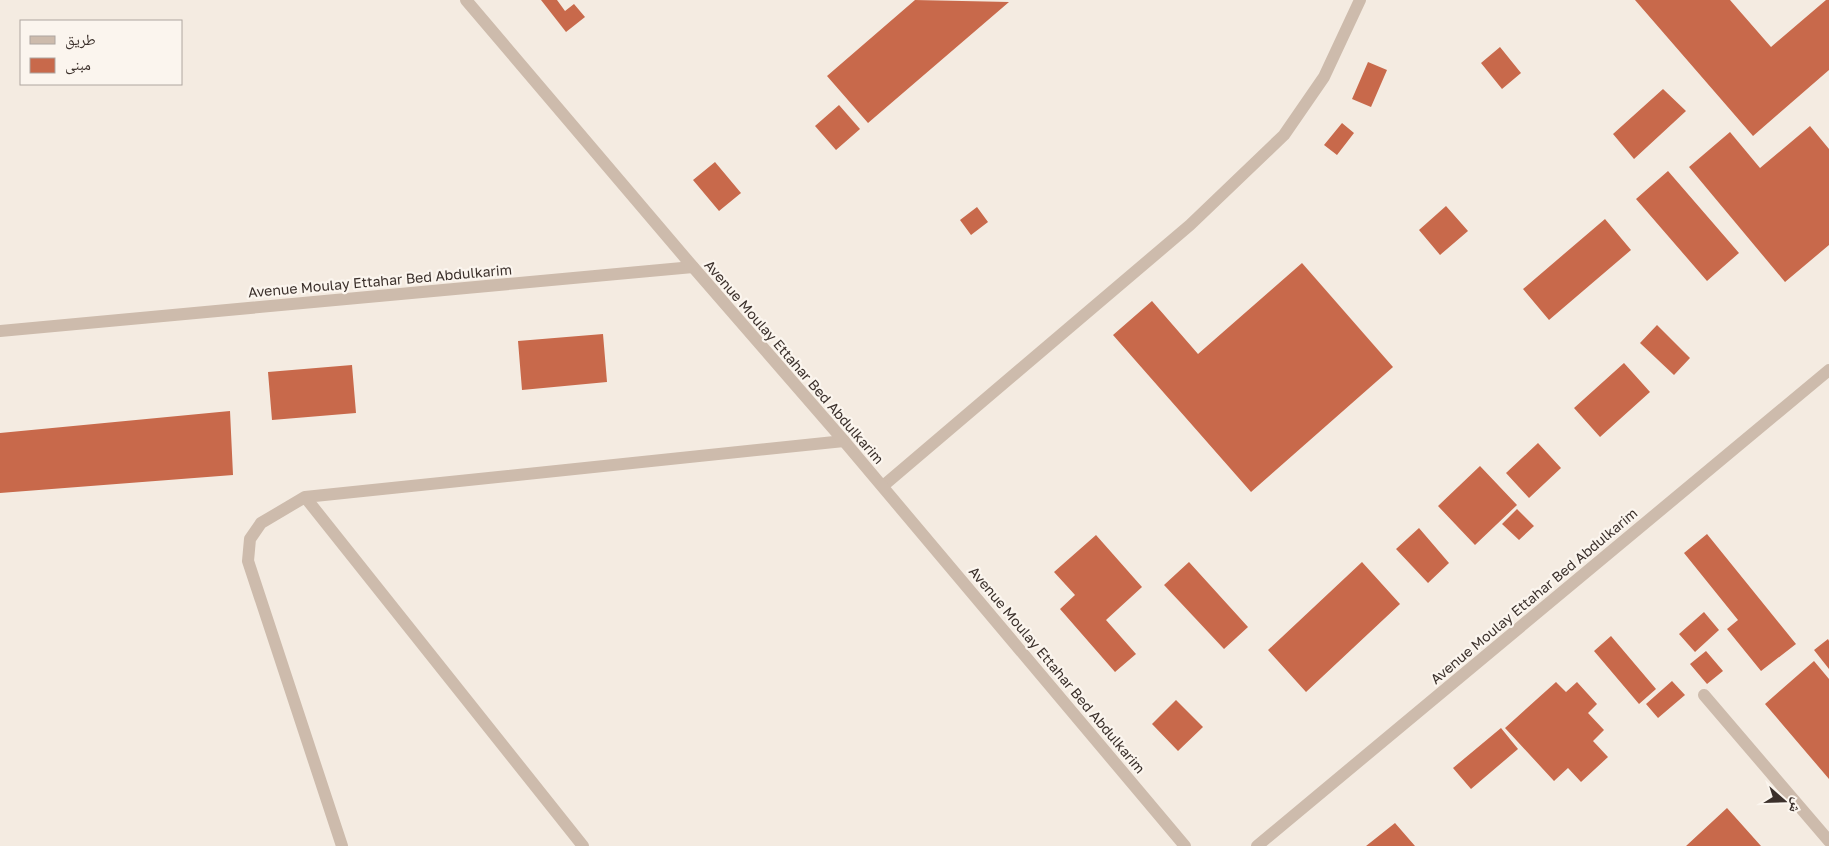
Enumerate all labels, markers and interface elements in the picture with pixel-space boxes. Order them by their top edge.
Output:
legend [20,20,182,85]
text: طريق [65,30,96,50]
text: مبنى [65,55,91,75]
street label: Avenue Moulay Ettahar Bed Abdulkarim [701,256,888,467]
street label: Avenue Moulay Ettahar Bed Abdulkarim [247,260,513,301]
street label: Avenue Moulay Ettahar Bed Abdulkarim [1427,504,1641,687]
street label: Avenue Moulay Ettahar Bed Abdulkarim [966,563,1149,777]
north arrow [1759,776,1809,826]
text: ش [1785,795,1807,816]

